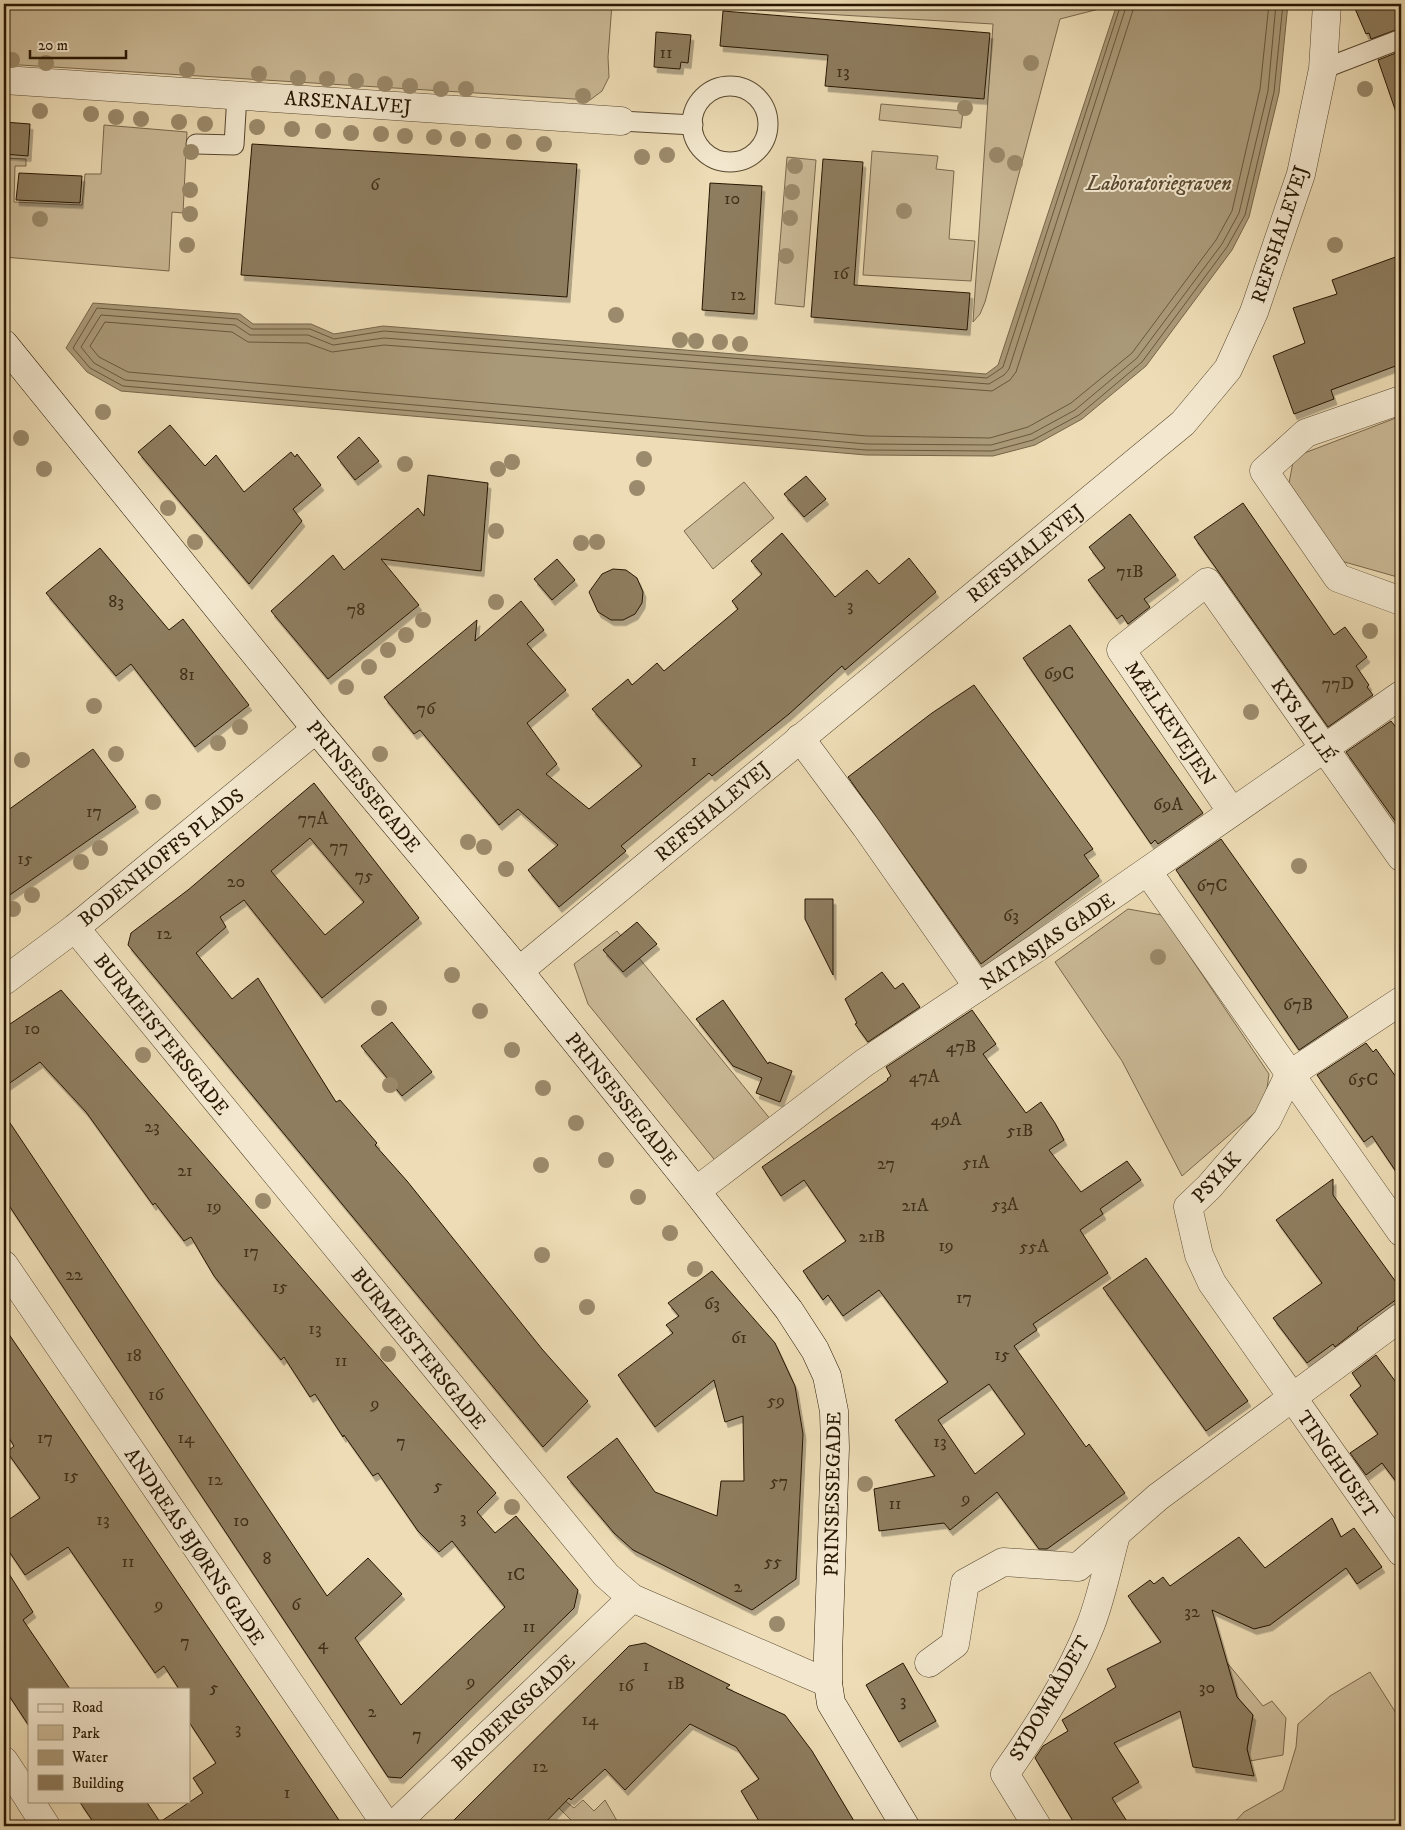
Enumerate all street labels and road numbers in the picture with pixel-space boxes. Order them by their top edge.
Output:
street label: ARSENALVEJ [283,87,412,120]
street label: REFSHALEVEJ [1246,163,1314,306]
street label: REFSHALEVEJ [962,499,1089,609]
street label: MÆLKEVEJEN [1119,657,1221,791]
street label: KYS ALLÉ [1265,674,1341,768]
street label: PRINSESSEGADE [300,716,425,858]
street label: REFSHALEVEJ [650,757,776,868]
street label: BODENHOFFS PLADS [74,784,250,933]
street label: NATASJAS GADE [976,888,1120,996]
street label: BURMEISTERSGADE [88,949,234,1121]
street label: PRINSESSEGADE [559,1028,682,1172]
street label: PSYAK [1187,1147,1247,1209]
street label: BURMEISTERSGADE [345,1263,491,1435]
street label: TINGHUSET [1290,1406,1383,1523]
street label: PRINSESSEGADE [820,1411,847,1577]
street label: ANDREAS BJØRNS GADE [118,1443,269,1650]
street label: SYDOMRÅDET [1003,1631,1096,1766]
street label: BROBERGSGADE [447,1650,581,1777]

